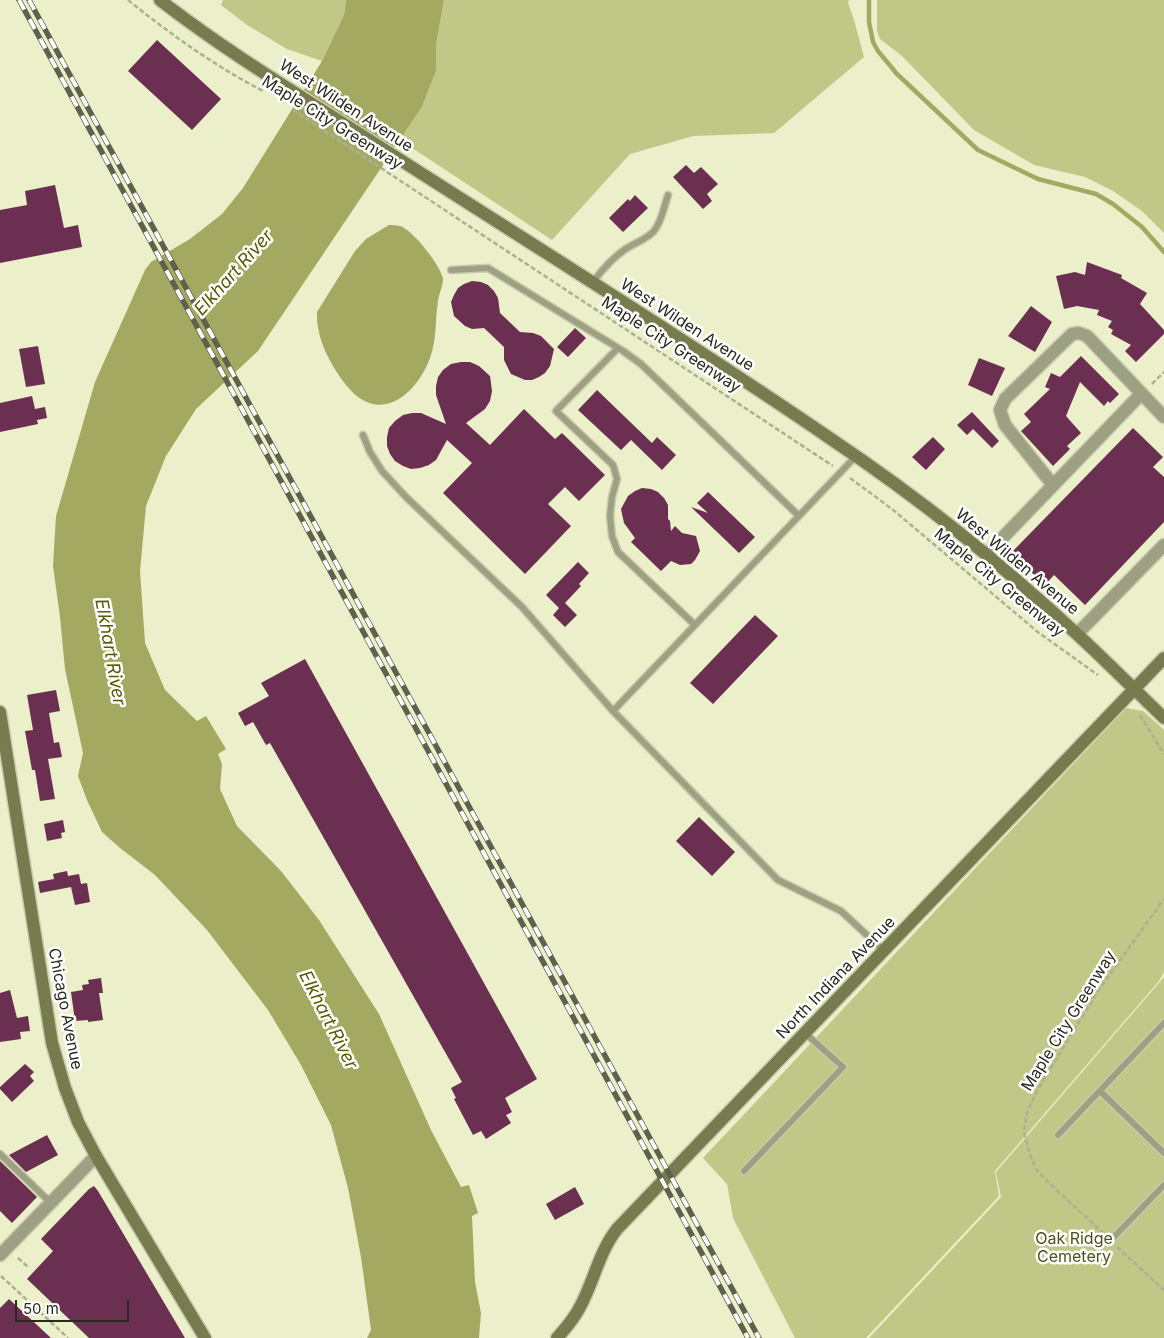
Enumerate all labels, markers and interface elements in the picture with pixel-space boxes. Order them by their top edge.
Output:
street label: West Wilden Avenue [276,56,416,156]
street label: Maple City Greenway [258,72,406,174]
water label: Elkhart River [190,226,278,320]
street label: West Wilden Avenue [617,275,757,375]
street label: Maple City Greenway [598,293,744,397]
street label: West Wilden Avenue [951,505,1083,619]
street label: Maple City Greenway [930,525,1068,641]
water label: Elkhart River [90,597,130,707]
street label: North Indiana Avenue [773,913,899,1043]
street label: Chicago Avenue [44,947,86,1071]
street label: Maple City Greenway [1018,947,1120,1095]
water label: Elkhart River [294,967,362,1073]
park label: Oak Ridge Cemetery [1035,1229,1113,1267]
scale bar [18,1290,131,1322]
text: 50 m [23,1299,59,1318]

